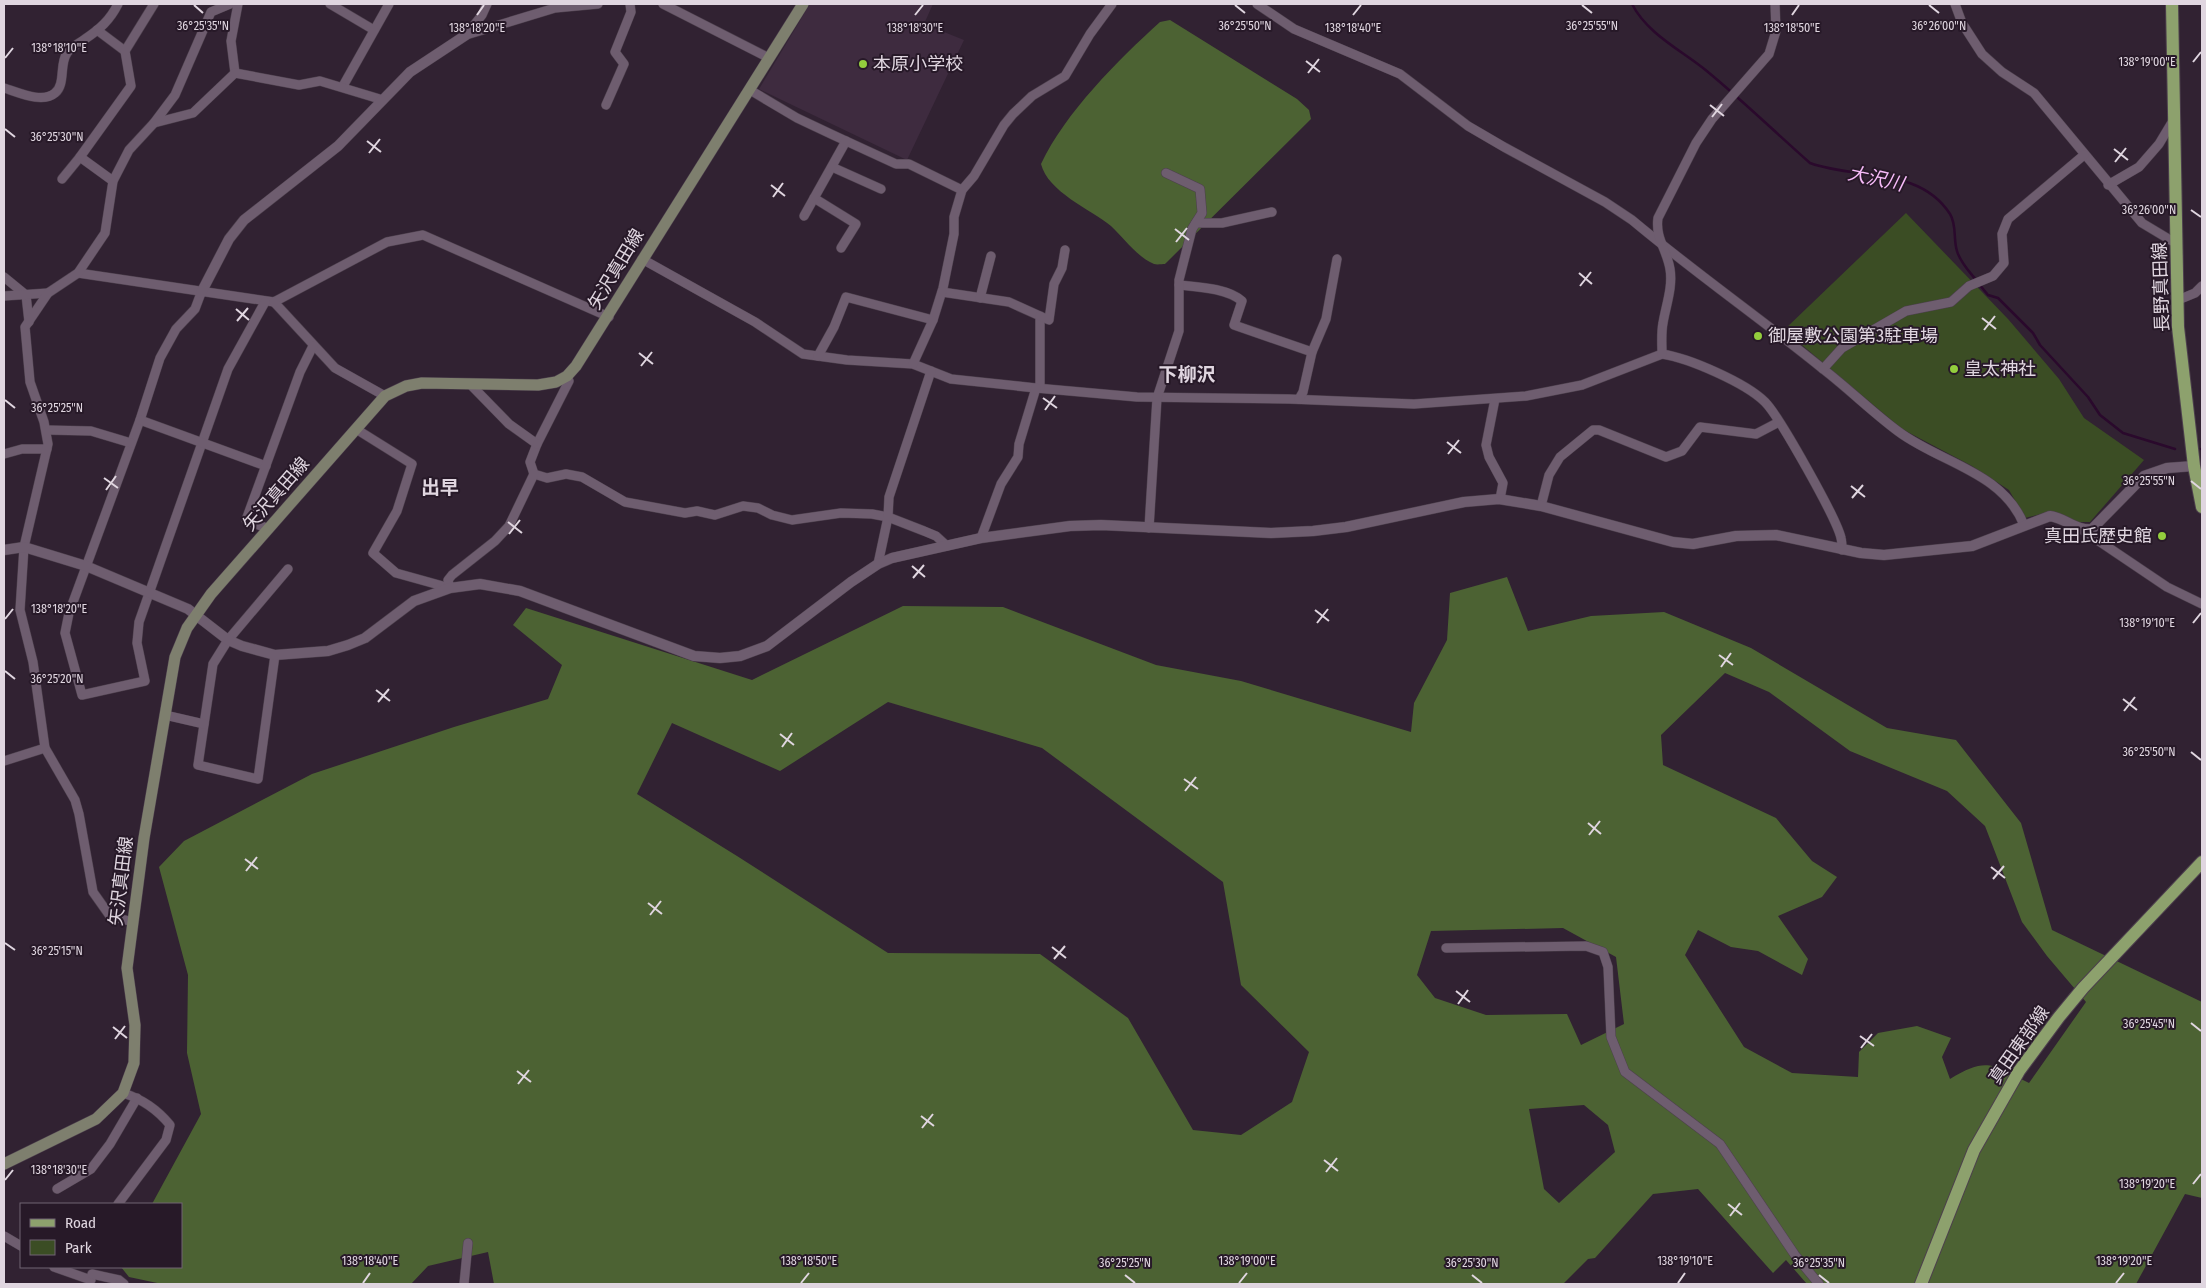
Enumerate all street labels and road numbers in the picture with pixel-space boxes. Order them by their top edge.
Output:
street label: 矢沢真田線 [583,225,649,313]
street label: 長野真田線 [2148,242,2174,332]
street label: 矢沢真田線 [238,453,314,535]
street label: 矢沢真田線 [105,835,137,927]
street label: 真田東部線 [1984,1002,2054,1088]

